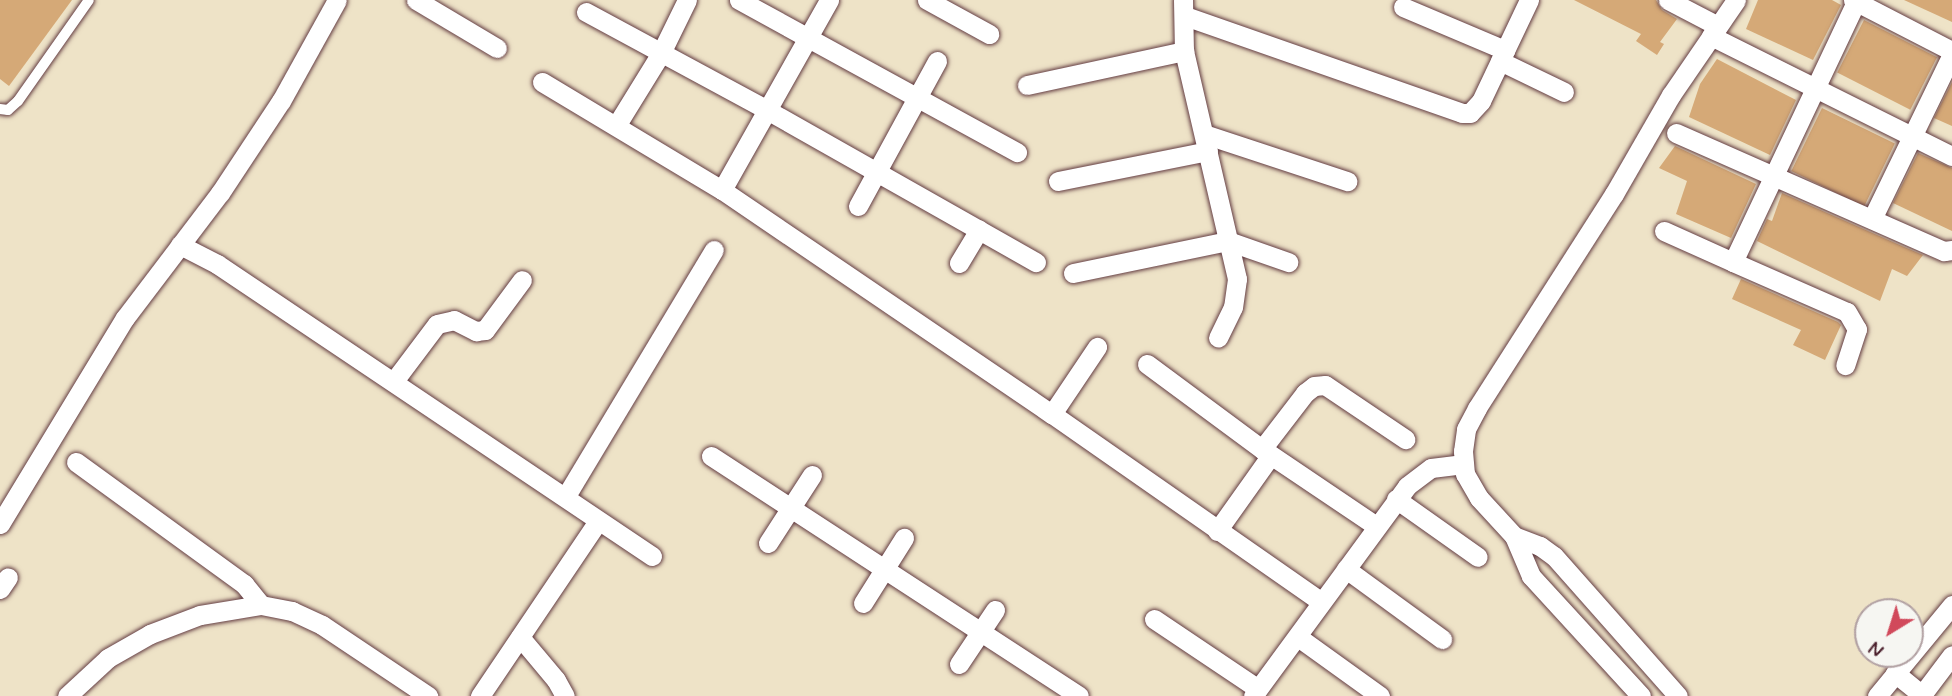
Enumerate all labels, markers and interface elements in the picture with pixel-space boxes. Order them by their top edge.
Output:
north arrow [1854,598,1924,668]
text: N [1864,635,1890,662]

